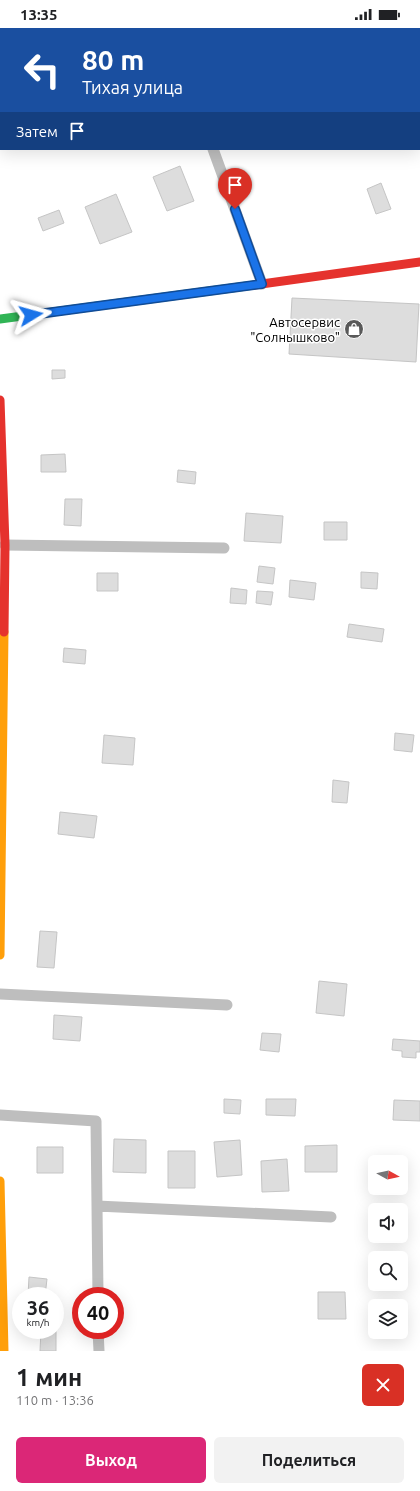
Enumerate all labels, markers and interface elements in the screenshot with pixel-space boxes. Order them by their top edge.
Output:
text: 13:35 [20,6,58,23]
icon: left [16,44,68,96]
text: 80 m [82,44,144,75]
text: Тихая улица [82,77,183,97]
icon: arrive [66,120,88,142]
text: Затем [16,123,58,140]
pin [218,168,252,209]
icon: arrive [224,174,246,196]
position arrow [10,294,52,336]
place label: Автосервис "Солнышково" [250,315,340,344]
shop icon: Автосервис "Солнышково" [343,318,365,340]
north arrow [368,1155,408,1195]
map controls [368,1155,408,1339]
button: sound [368,1203,408,1243]
button: search [368,1251,408,1291]
speed limit sign: 40 [72,1287,124,1339]
text: 36 [27,1296,49,1319]
button: layers [368,1299,408,1339]
text: km/h [26,1317,50,1328]
text: 1 мин [16,1364,82,1391]
button: close [362,1364,404,1406]
text: 110 m · 13:36 [16,1393,94,1407]
button: Выход [16,1437,206,1483]
button: Поделиться [214,1437,404,1483]

